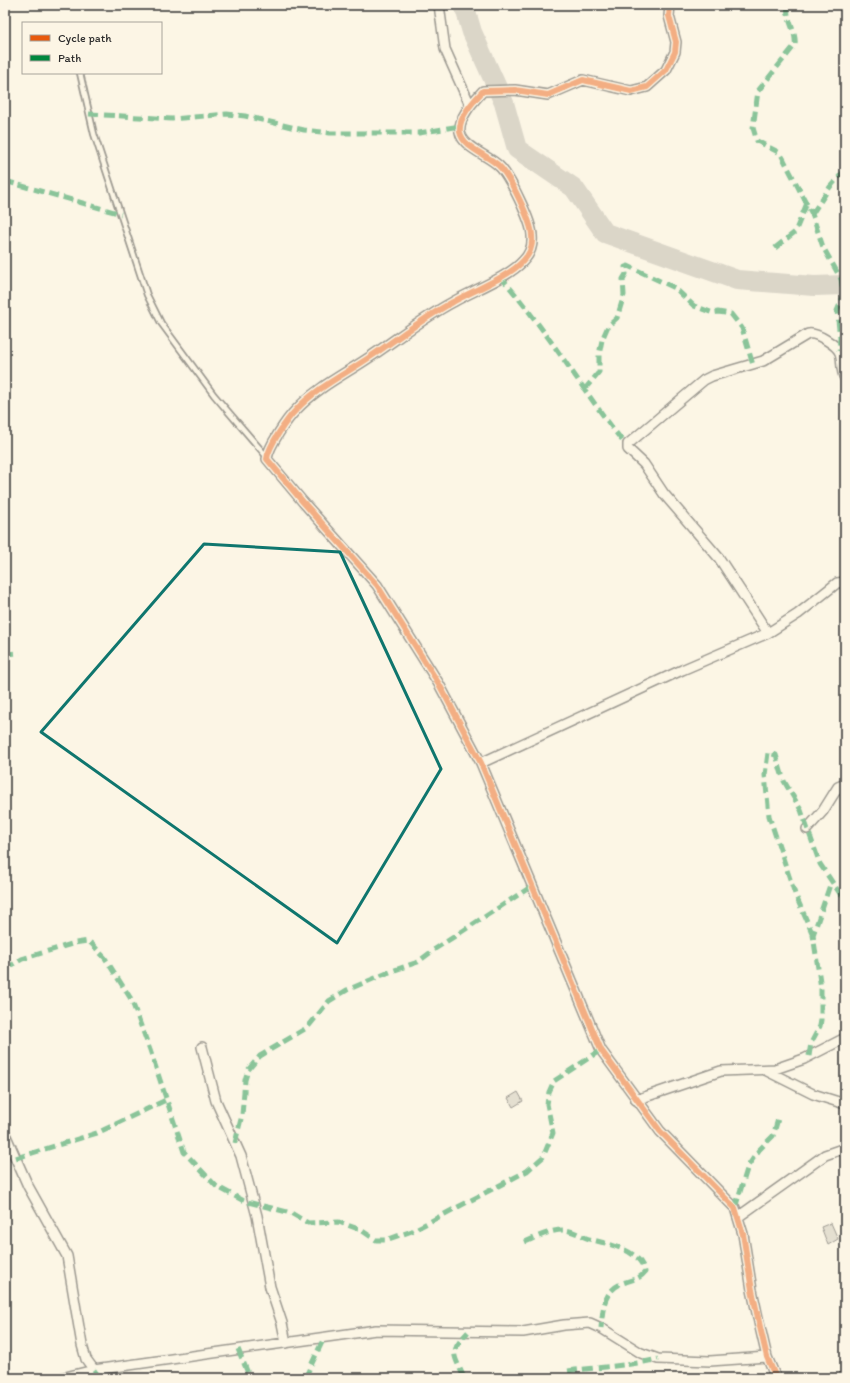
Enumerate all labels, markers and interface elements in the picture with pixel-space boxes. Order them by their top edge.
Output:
legend [22,22,162,74]
text: Cycle path [58,31,112,45]
text: Path [58,51,81,65]

